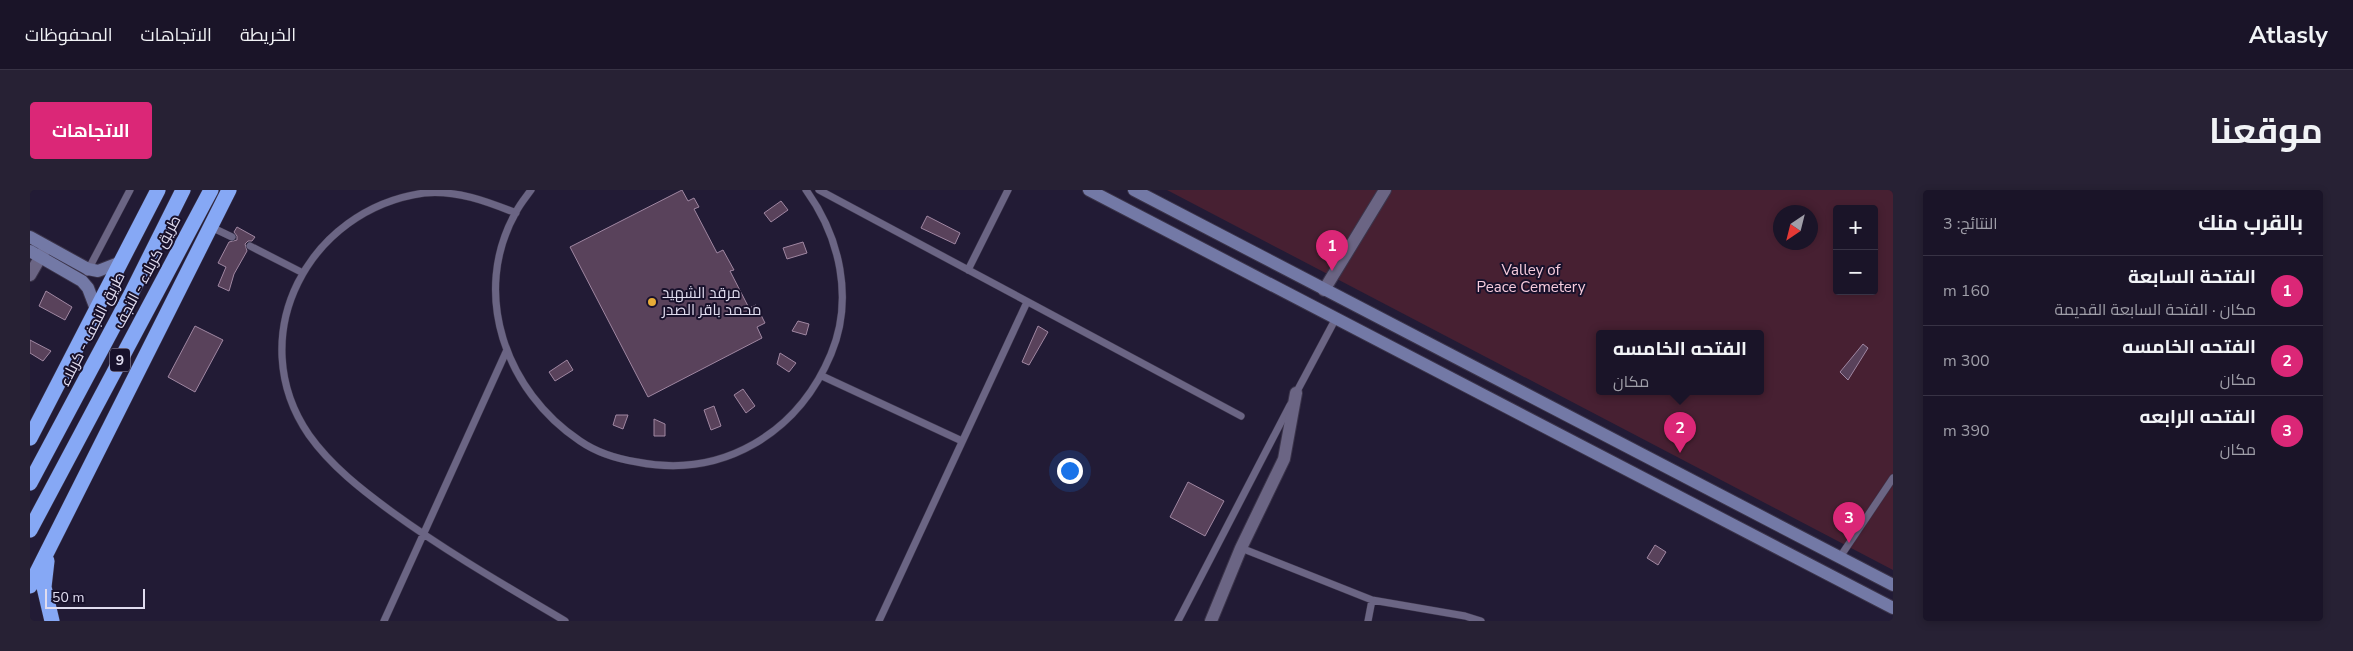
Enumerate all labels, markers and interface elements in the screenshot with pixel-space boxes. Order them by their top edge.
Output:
text: Atlasly [2249,19,2328,51]
text: المحفوظات [25,23,113,47]
text: الاتجاهات [141,23,212,47]
text: الخريطة [240,23,296,47]
button: الاتجاهات [30,102,152,159]
text: موقعنا [2209,108,2323,155]
north arrow [1773,205,1818,250]
map controls [1833,205,1878,295]
button: + [1833,205,1878,250]
text: بالقرب منك [2198,209,2303,237]
street label: طريق کربلاء - النجف [109,212,185,332]
text: النتائج: 3 [1943,213,1998,235]
pin: 1 [1316,230,1348,271]
button: − [1833,250,1878,295]
park label: Valley of Peace Cemetery [1477,260,1586,297]
text: الفتحة السابعة [2128,264,2256,290]
street label: طريق النجف - کربلاء [55,268,129,390]
text: 160 m [1943,280,1990,302]
text: 1 [2282,280,2292,302]
place label: مرقد الشهيد محمد باقر الصدر [661,283,762,320]
marker: مرقد الشهيد محمد باقر الصدر [646,296,658,308]
text: مكان · الفتحة السابعة القديمة [2055,299,2256,321]
popup [1596,330,1764,395]
text: الفتحه الخامسه [2122,334,2256,360]
text: الفتحه الخامسه [1613,336,1747,362]
road number: 9 [110,348,130,372]
text: 300 m [1943,350,1990,372]
text: 2 [2282,350,2292,372]
text: مكان [2220,369,2256,391]
text: مكان [1613,371,1649,393]
text: الفتحه الرابعه [2140,404,2256,430]
pin: 2 [1664,412,1696,453]
text: 390 m [1943,420,1990,442]
text: 3 [2282,420,2292,442]
text: مكان [2220,439,2256,461]
your location [1057,458,1083,484]
pin: 3 [1833,502,1865,543]
scale bar [45,586,145,609]
text: 50 m [52,588,84,607]

